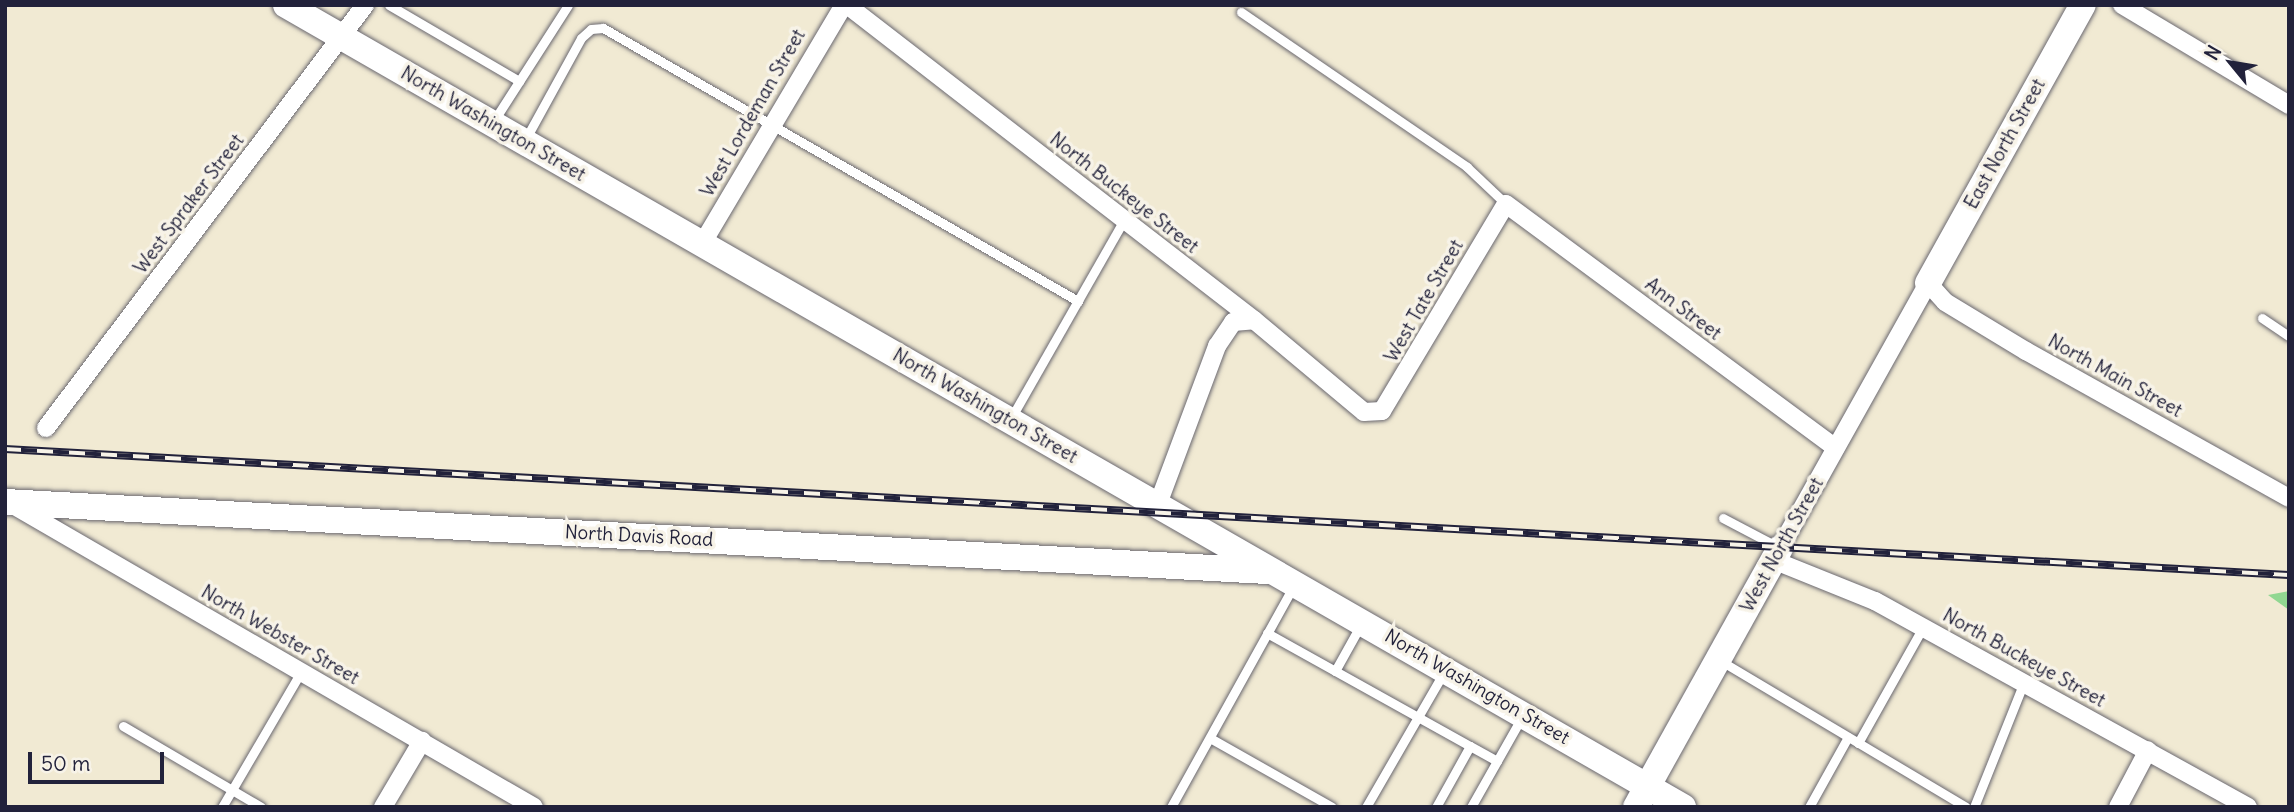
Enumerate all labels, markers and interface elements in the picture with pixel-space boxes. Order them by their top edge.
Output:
street label: West Lordeman Street [696,25,810,201]
north arrow [2196,28,2266,98]
text: N [2199,41,2226,64]
street label: North Washington Street [397,62,589,186]
street label: East North Street [1960,75,2050,213]
street label: North Buckeye Street [1045,128,1203,258]
street label: West Spraker Street [129,130,249,278]
street label: West Tate Street [1380,236,1468,366]
street label: Ann Street [1640,273,1726,345]
street label: North Main Street [2044,330,2186,422]
street label: North Washington Street [889,344,1081,468]
street label: West North Street [1736,474,1828,616]
street label: North Davis Road [564,521,714,551]
street label: North Webster Street [197,580,363,690]
street label: North Buckeye Street [1939,604,2109,712]
street label: North Washington Street [1381,625,1573,749]
scale bar [32,738,168,782]
text: 50 m [41,750,90,777]

